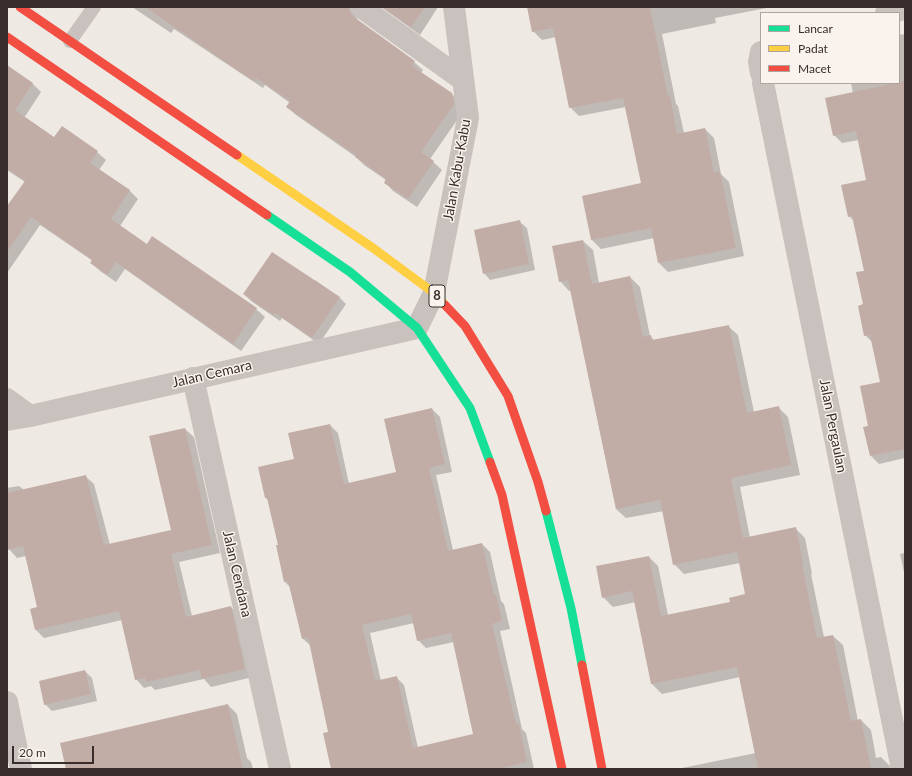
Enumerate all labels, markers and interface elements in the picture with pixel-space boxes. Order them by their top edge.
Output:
legend [760,12,900,84]
text: Lancar [798,21,833,36]
text: Padat [798,41,828,56]
text: Macet [798,61,831,76]
street label: Jalan Kabu-Kabu [440,118,474,222]
road number: 8 [429,285,445,307]
street label: Jalan Cemara [171,357,253,391]
street label: Jalan Pergaulan [816,378,850,474]
street label: Jalan Cendana [219,529,255,619]
scale bar [14,738,96,764]
text: 20 m [19,745,46,760]

